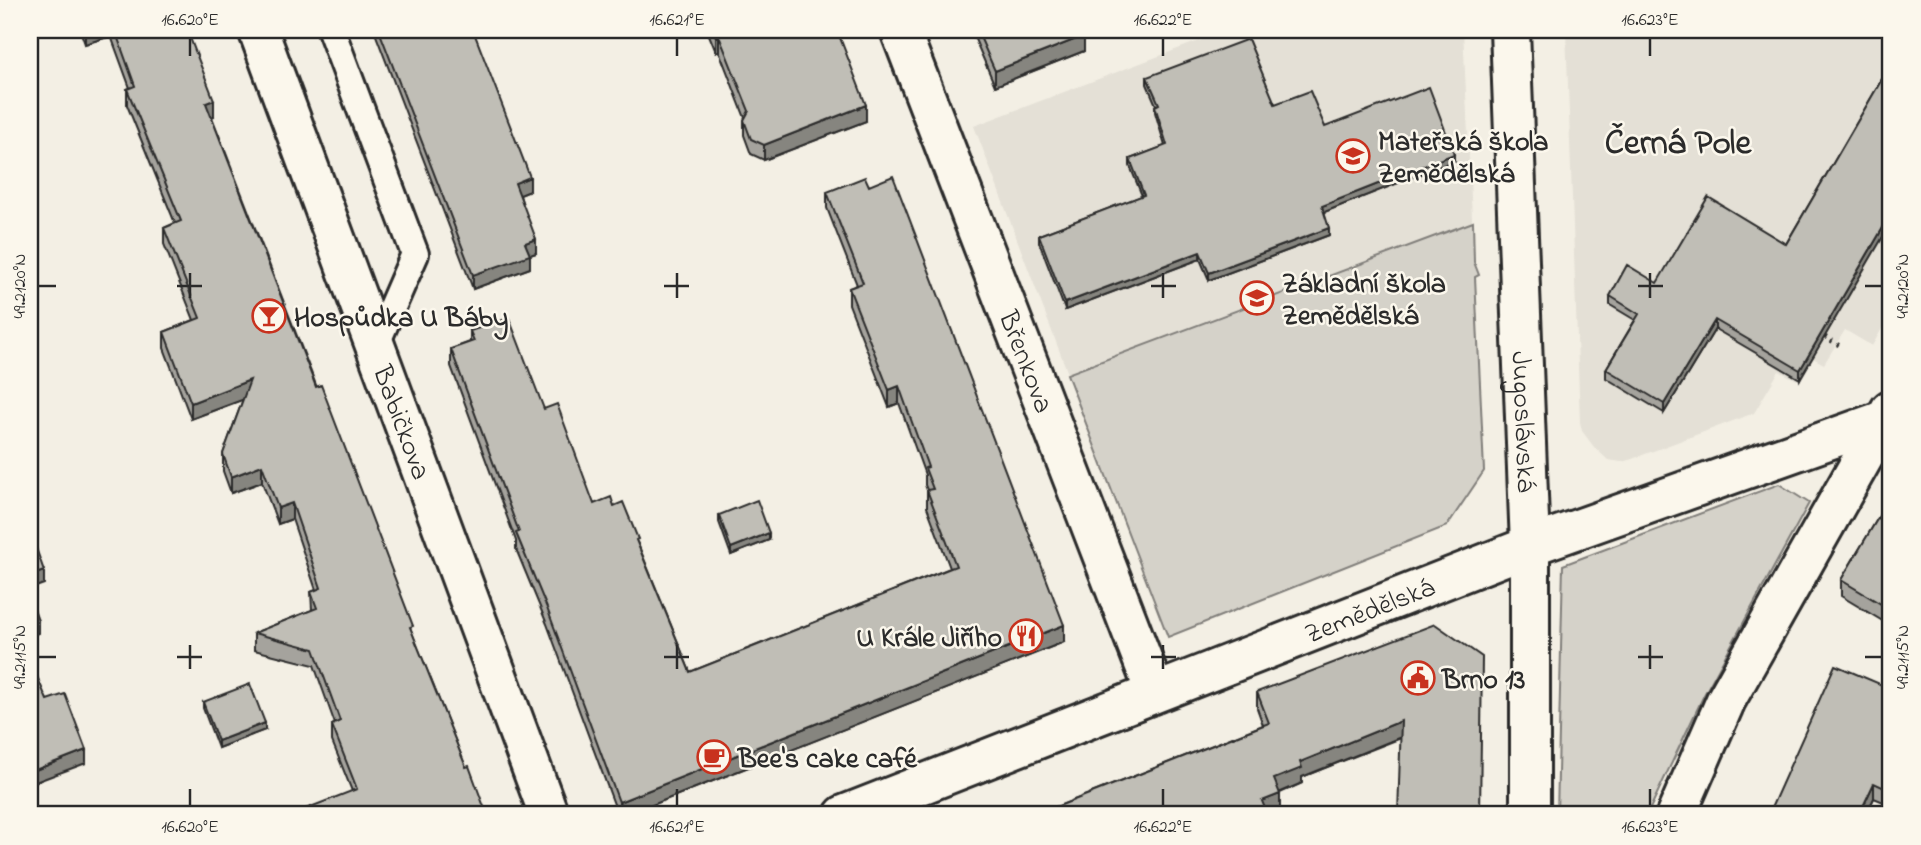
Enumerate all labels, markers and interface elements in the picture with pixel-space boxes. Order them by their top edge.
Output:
text: 16.620°E [161,8,219,34]
text: 16.621°E [649,8,705,34]
text: 16.622°E [1134,8,1193,34]
text: 16.623°E [1621,8,1679,34]
district label: Černá Pole [1605,119,1752,170]
place label: Mateřská škola Zemědělská [1378,123,1549,196]
school or university icon: Mateřská škola Zemědělská [1334,137,1372,175]
text: 49.2120°N [8,254,34,318]
text: 49.2120°N [1891,254,1917,318]
place label: Základní škola Zemědělská [1282,265,1446,338]
school or university icon: Základní škola Zemědělská [1238,279,1276,317]
bar icon: Hospůdka U Báby [250,297,288,335]
place label: Hospůdka U Báby [294,299,508,340]
street label: Břenkova [986,304,1063,420]
street label: Jugoslávská [1498,350,1545,493]
street label: Babičkova [360,359,440,486]
street label: Zemědělská [1299,568,1441,656]
restaurant icon: U Krále Jiřího [1007,617,1045,655]
place label: U Krále Jiřího [856,619,1002,660]
text: 49.2115°N [8,625,34,689]
text: 49.2115°N [1891,625,1917,689]
public building icon: Brno 13 [1399,659,1437,697]
place label: Brno 13 [1440,661,1525,702]
cafe icon: Bee's cake café [695,738,733,776]
place label: Bee's cake café [736,740,918,781]
text: 16.620°E [161,815,219,841]
text: 16.621°E [649,815,705,841]
text: 16.622°E [1134,815,1193,841]
text: 16.623°E [1621,815,1679,841]

